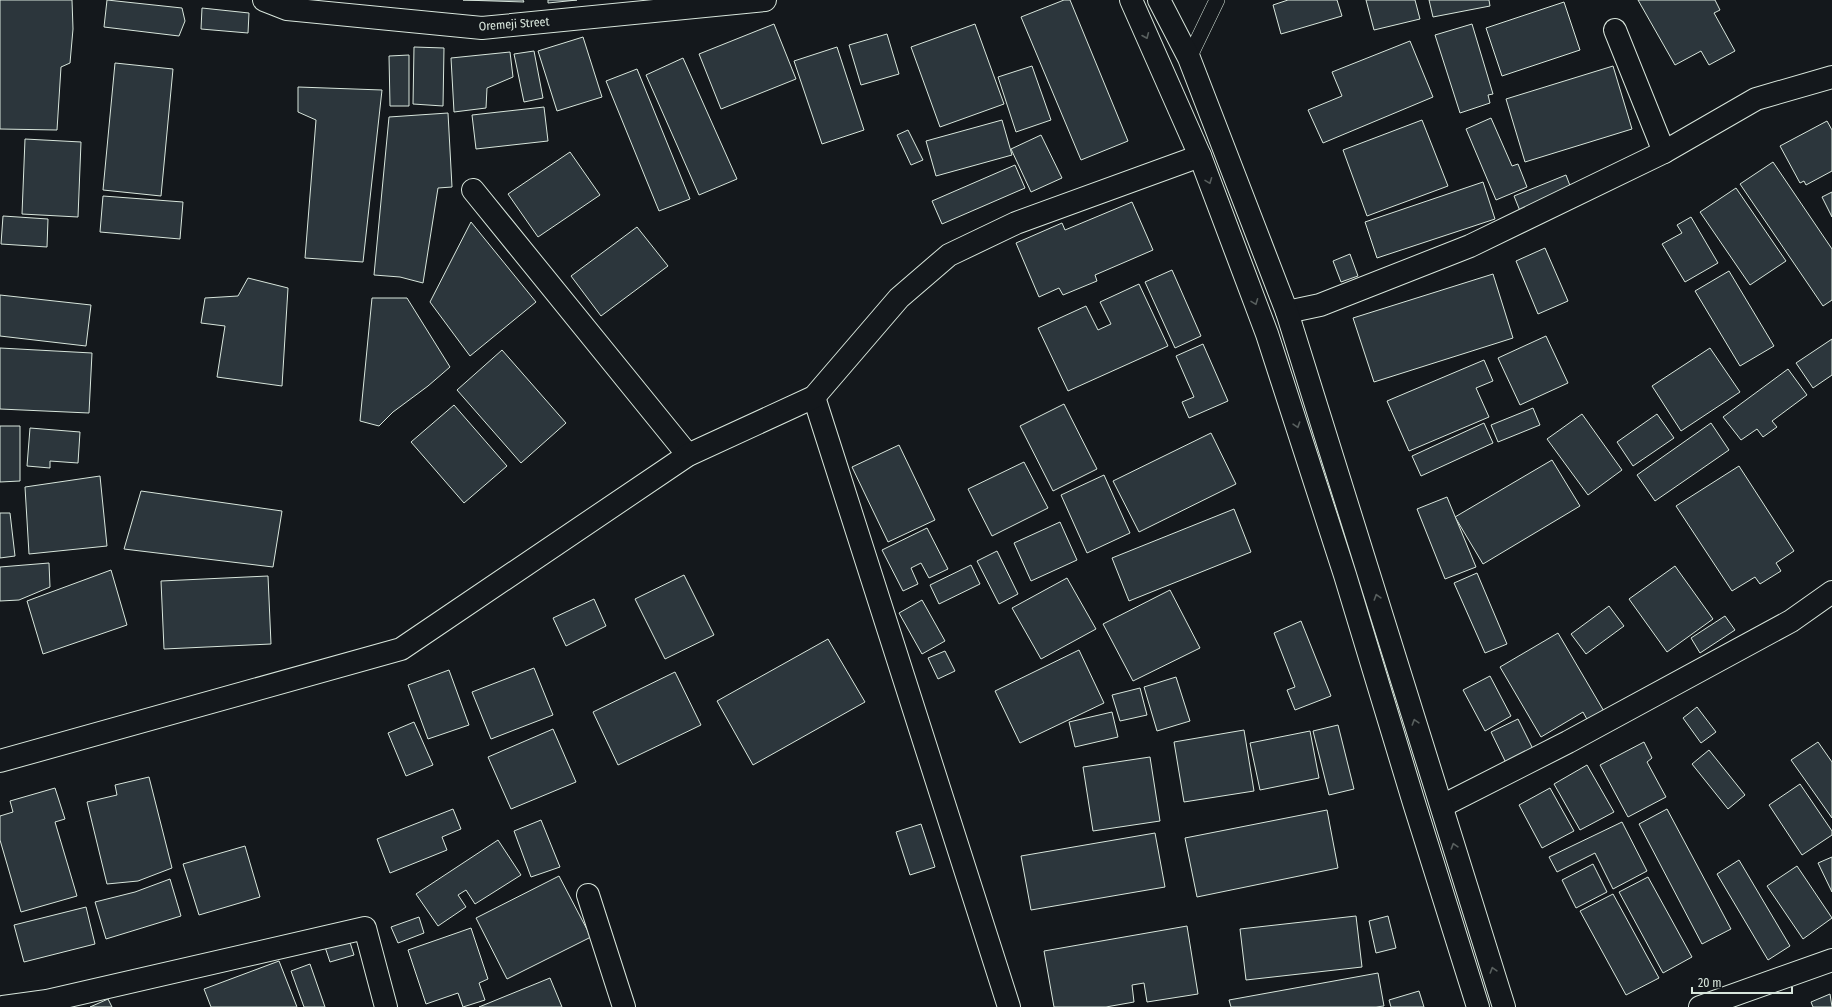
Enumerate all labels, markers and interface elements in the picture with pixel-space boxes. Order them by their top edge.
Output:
street label: Oremeji Street [478,15,550,33]
one-way arrow [1141,31,1149,39]
one-way arrow [1204,177,1212,184]
one-way arrow [1250,299,1258,306]
one-way arrow [1292,422,1300,429]
one-way arrow [1373,594,1382,601]
one-way arrow [1411,718,1420,725]
one-way arrow [1450,842,1459,849]
one-way arrow [1489,966,1498,973]
scale bar [1692,969,1792,995]
text: 20 m [1698,976,1722,990]

